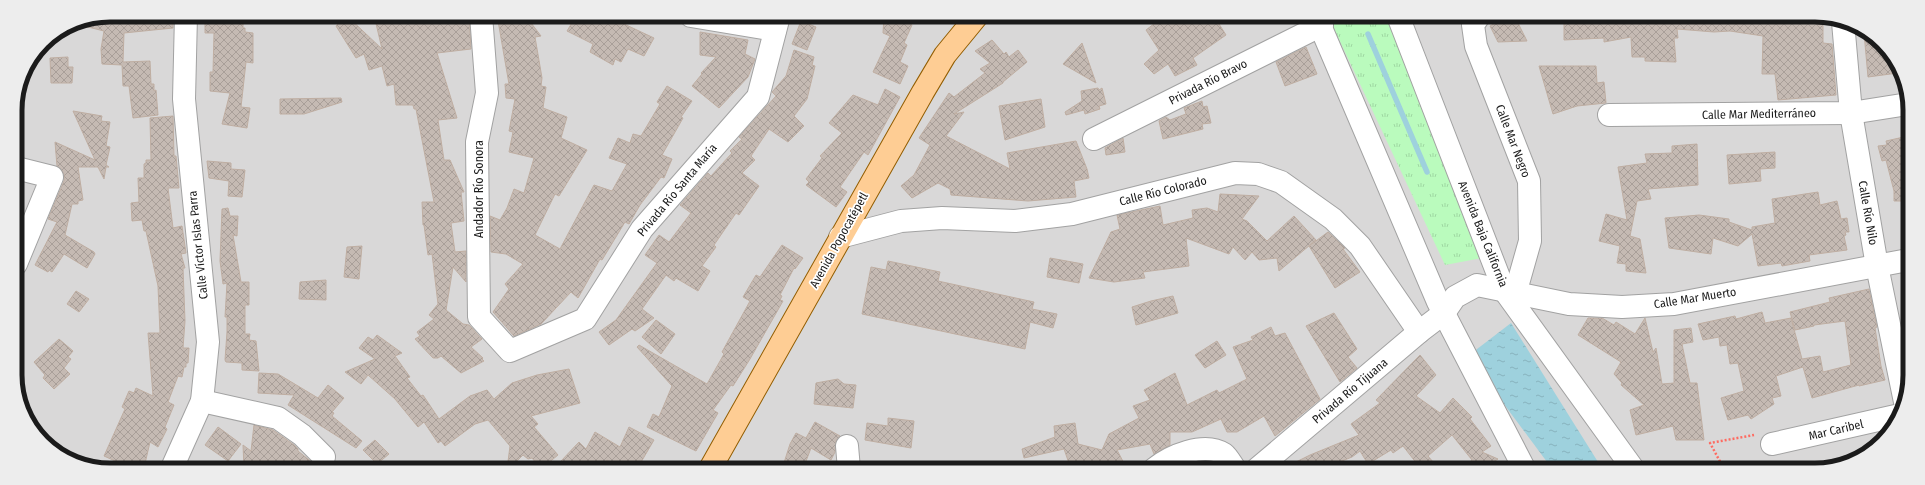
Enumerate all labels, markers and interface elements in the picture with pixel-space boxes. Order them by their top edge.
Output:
street label: Privada Río Bravo [1167,56,1249,108]
street label: Calle Mar Negro [1493,102,1533,180]
street label: Calle Mar Mediterráneo [1702,106,1816,122]
street label: Andador Río Sonora [472,140,486,238]
street label: Privada Río Santa María [634,141,720,239]
street label: Calle Río Colorado [1118,173,1208,209]
street label: Avenida Baja California [1455,179,1511,289]
street label: Calle Río Nilo [1855,180,1881,246]
street label: Calle Víctor Islas Parra [185,190,211,300]
street label: Avenida Popocatépetl [807,190,871,290]
street label: Calle Mar Muerto [1653,285,1737,311]
street label: Privada Río Tijuana [1309,355,1391,427]
street label: Mar Caribel [1807,417,1865,443]

